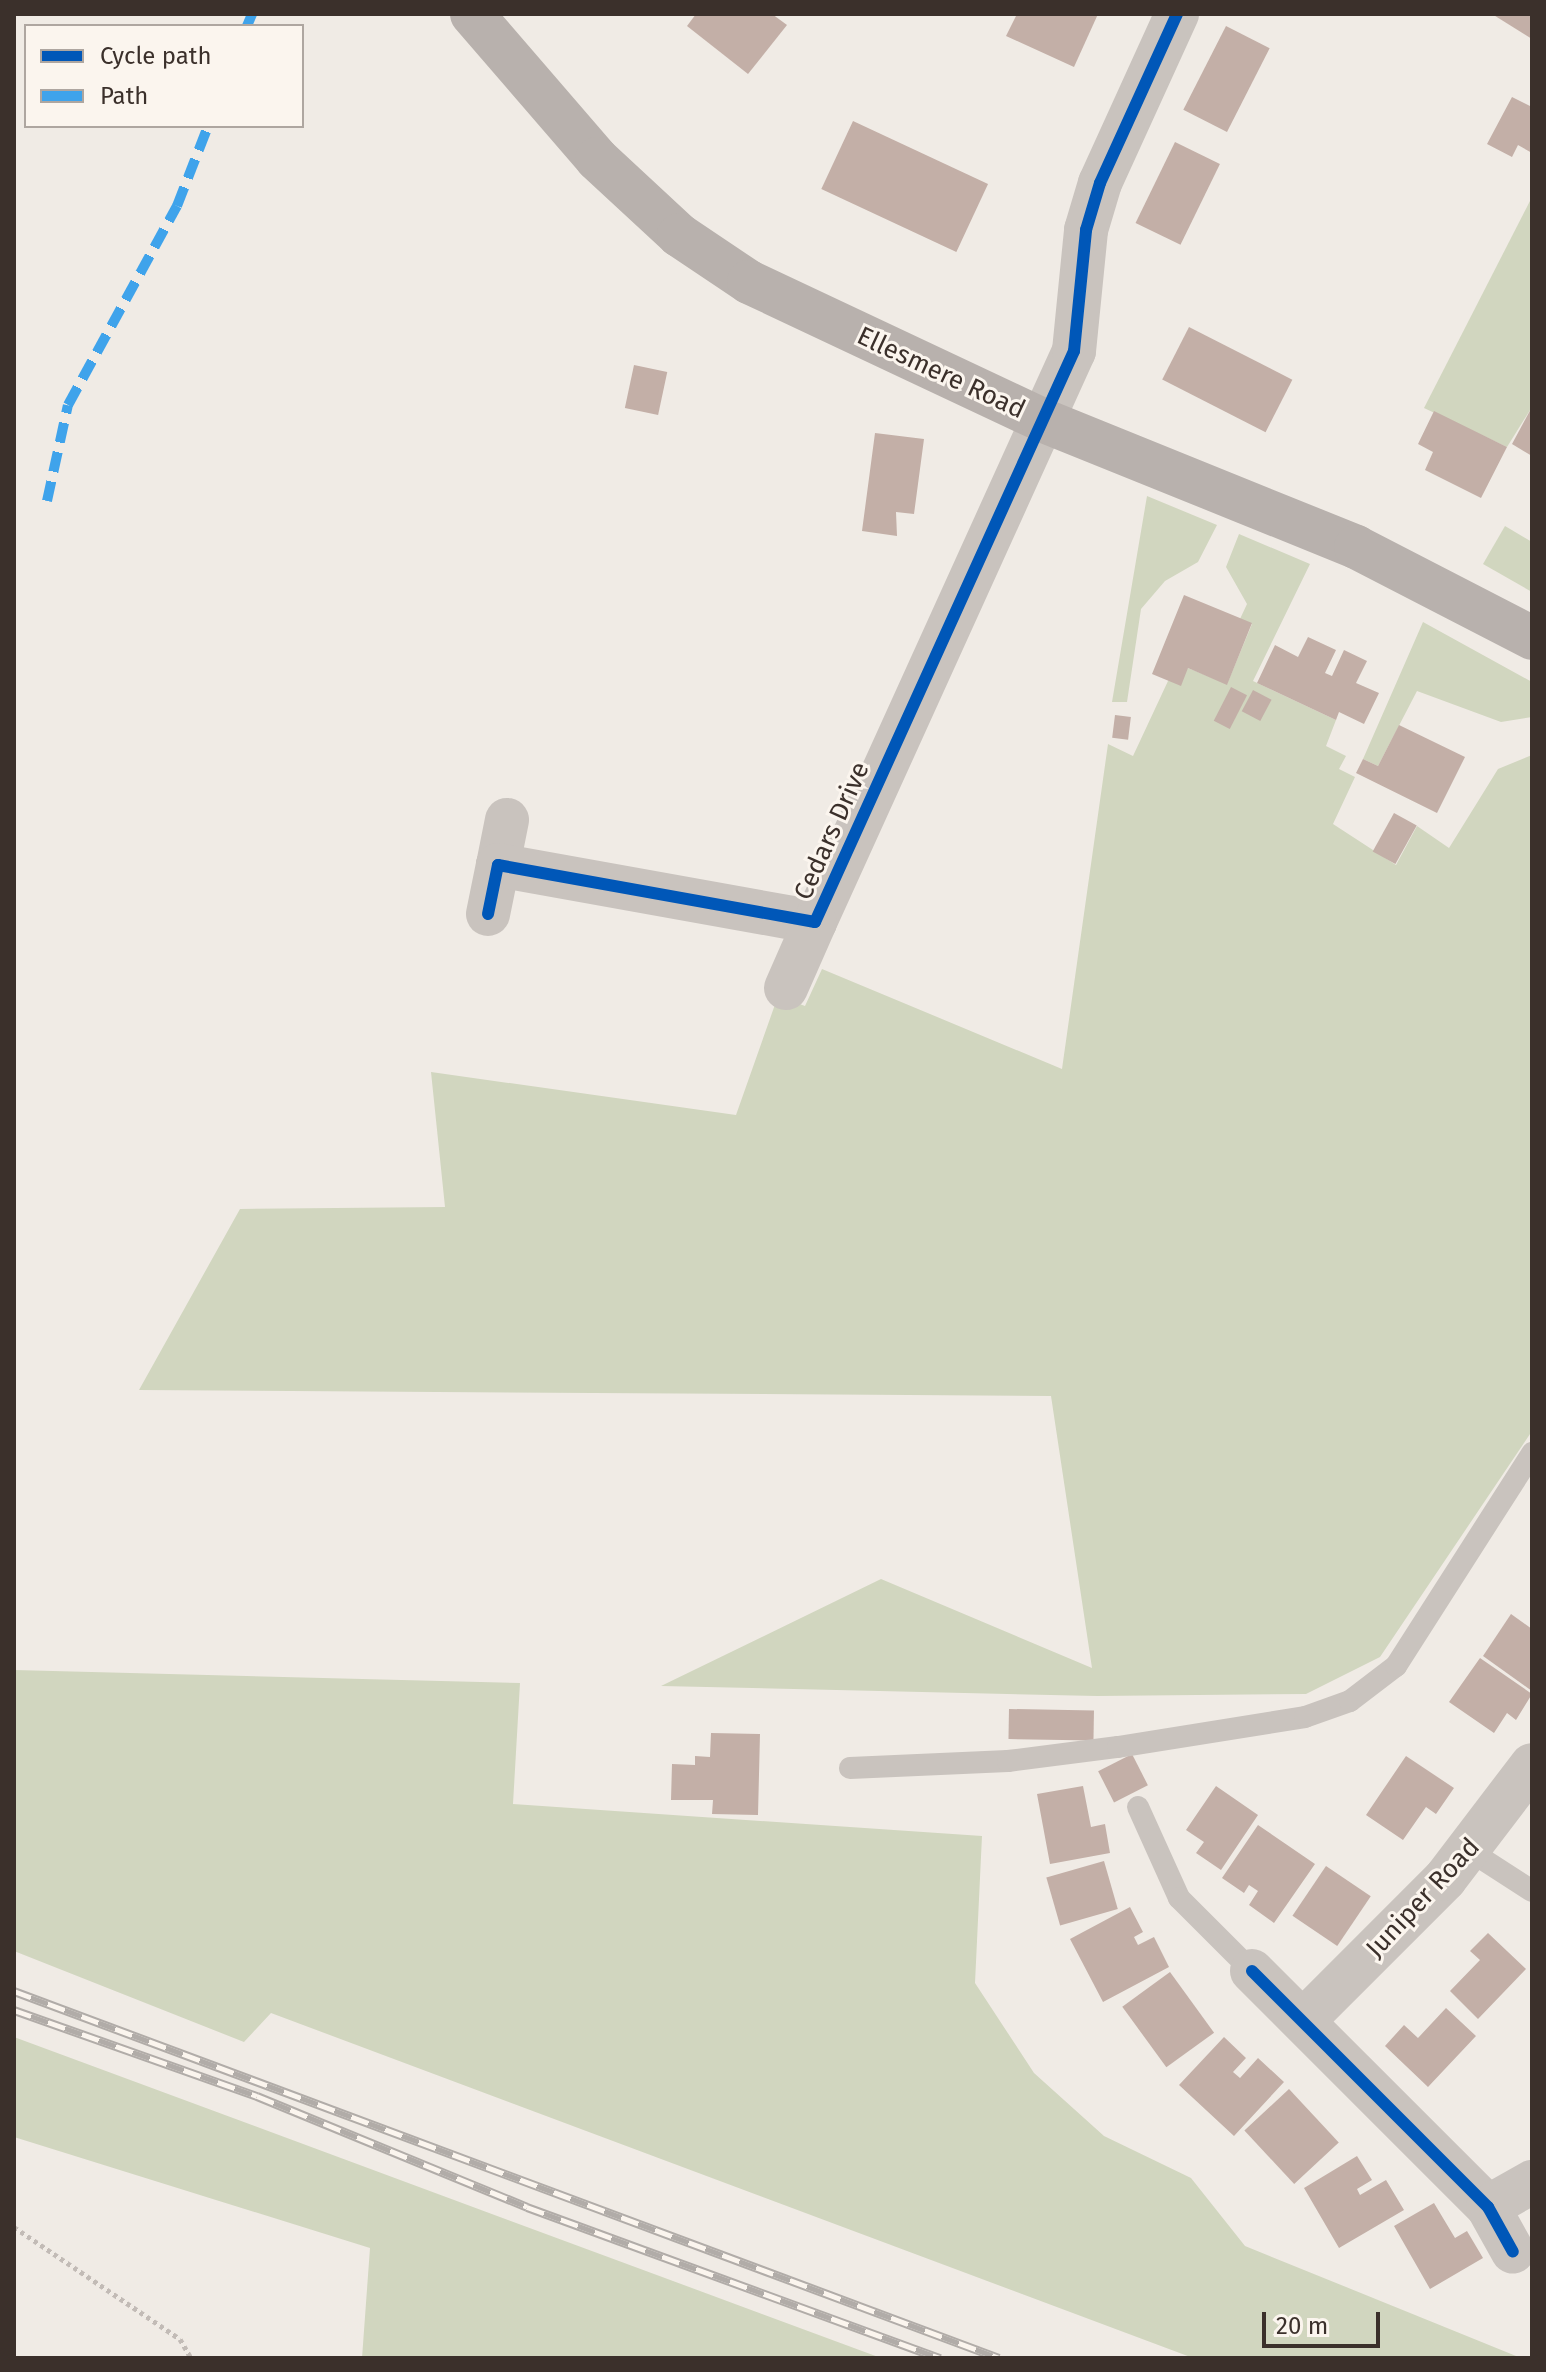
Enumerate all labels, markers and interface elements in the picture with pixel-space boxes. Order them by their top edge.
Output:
legend [24,24,304,128]
text: Cycle path [100,42,212,70]
text: Path [100,82,148,110]
street label: Ellesmere Road [852,320,1030,426]
street label: Cedars Drive [788,757,876,905]
street label: Juniper Road [1360,1832,1486,1964]
scale bar [1266,2296,1384,2346]
text: 20 m [1276,2312,1328,2340]

